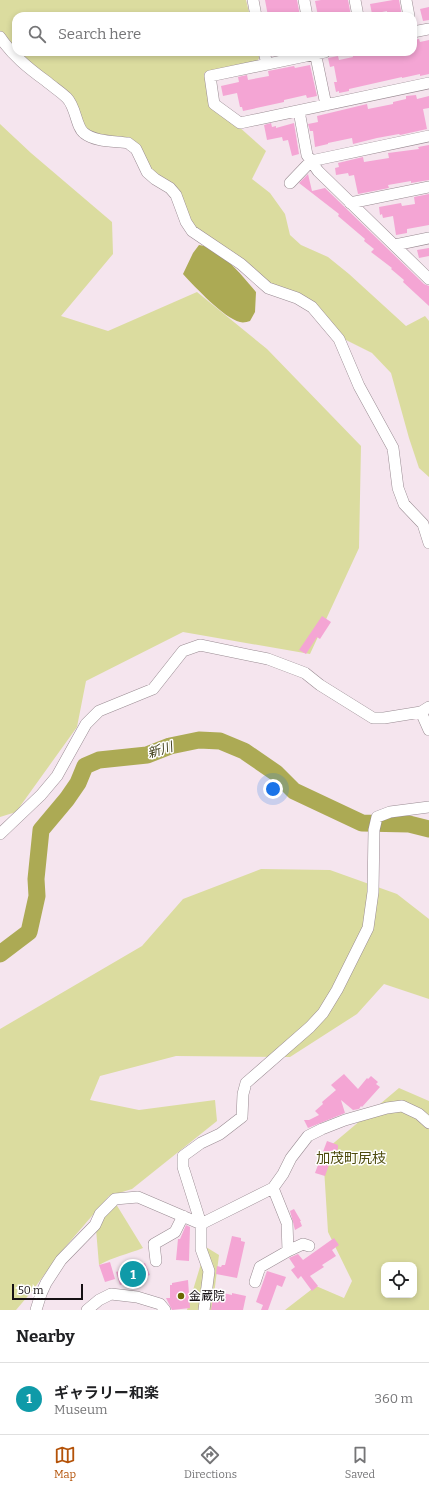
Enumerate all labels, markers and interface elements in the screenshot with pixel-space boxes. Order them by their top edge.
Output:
search box [12,12,417,56]
icon: search [26,23,48,45]
text: Search here [58,25,141,43]
water label: 新川 [145,738,177,761]
your location [263,779,283,799]
district label: 加茂町尻枝 [316,1150,386,1167]
pin: 1 [120,1259,146,1289]
map controls [381,1262,417,1298]
button: locate [381,1262,417,1298]
scale bar [12,1282,83,1301]
text: 50 m [18,1284,44,1297]
place label: 金蔵院 [189,1289,225,1303]
marker: 金蔵院 [176,1291,186,1301]
text: Nearby [16,1326,75,1347]
text: ギャラリー和楽 [54,1384,159,1402]
text: 1 [26,1391,32,1406]
text: 360 m [375,1391,413,1406]
text: Museum [54,1402,107,1417]
tab: Map [54,1444,76,1481]
tab: Directions [184,1444,237,1481]
tab: Saved [345,1444,375,1481]

